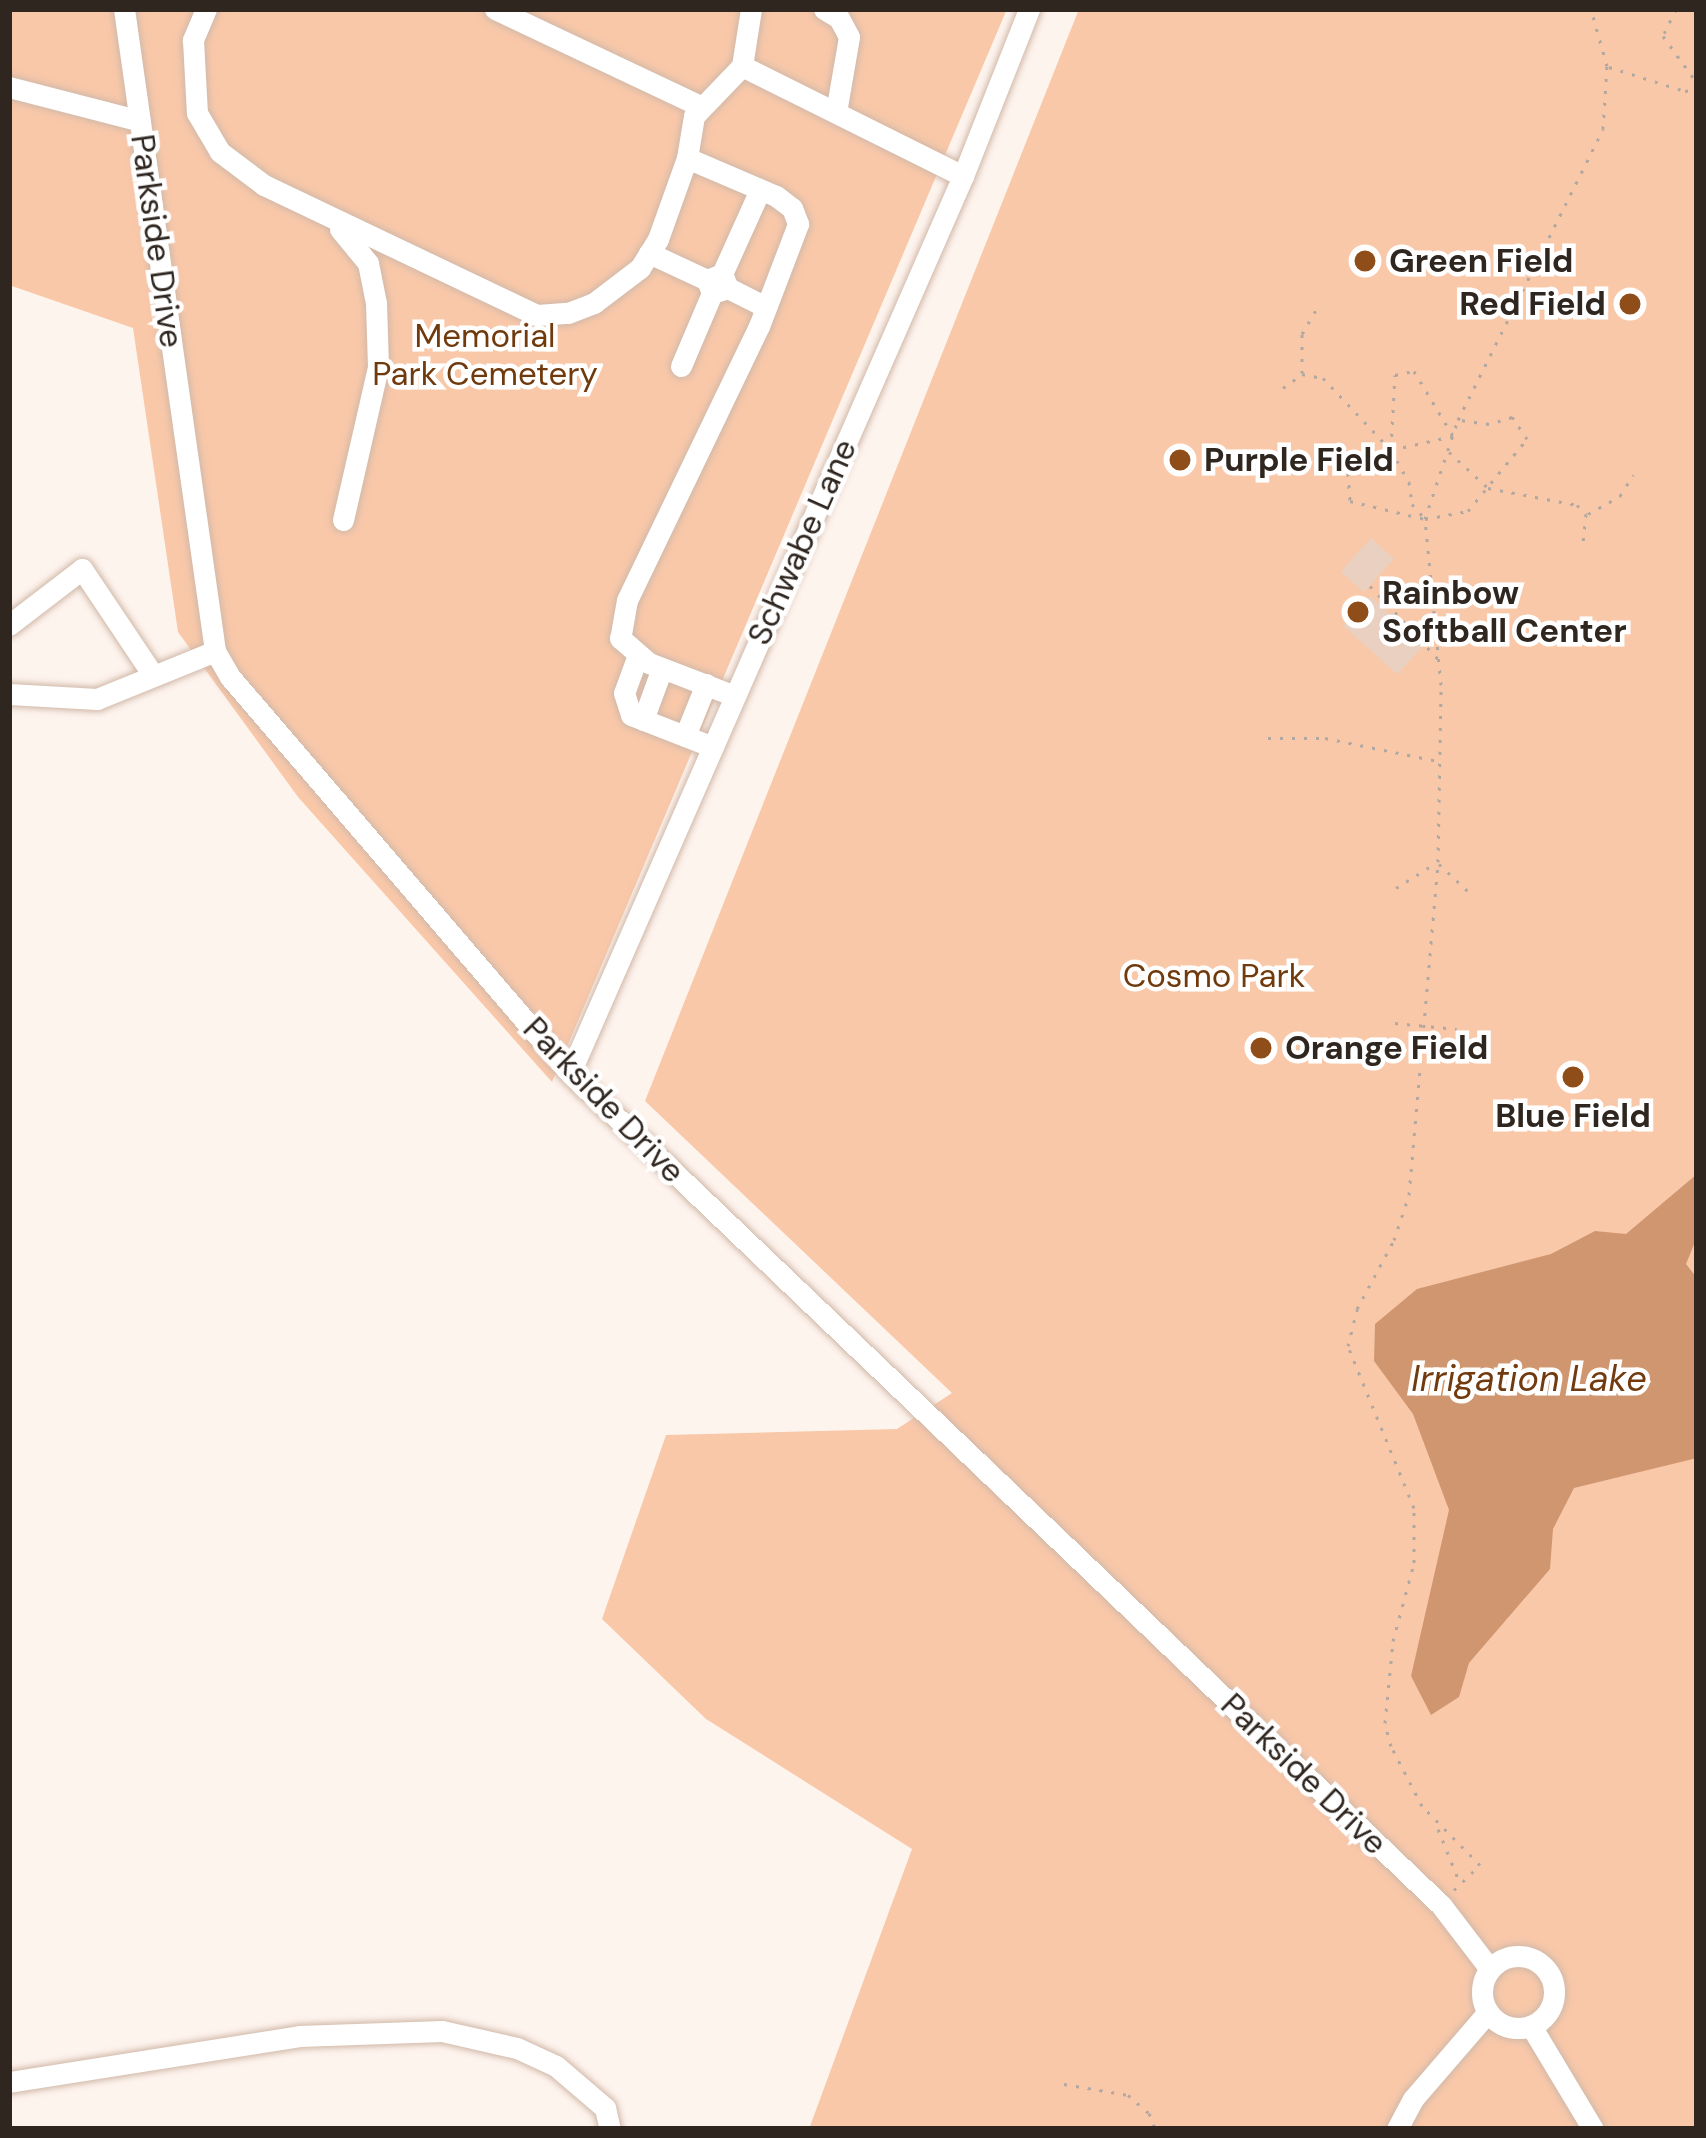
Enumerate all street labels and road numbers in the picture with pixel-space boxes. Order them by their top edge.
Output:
street label: Parkside Drive [122,132,192,350]
street label: Schwabe Lane [739,433,865,651]
street label: Parkside Drive [515,1009,693,1191]
street label: Parkside Drive [1213,1685,1395,1863]

